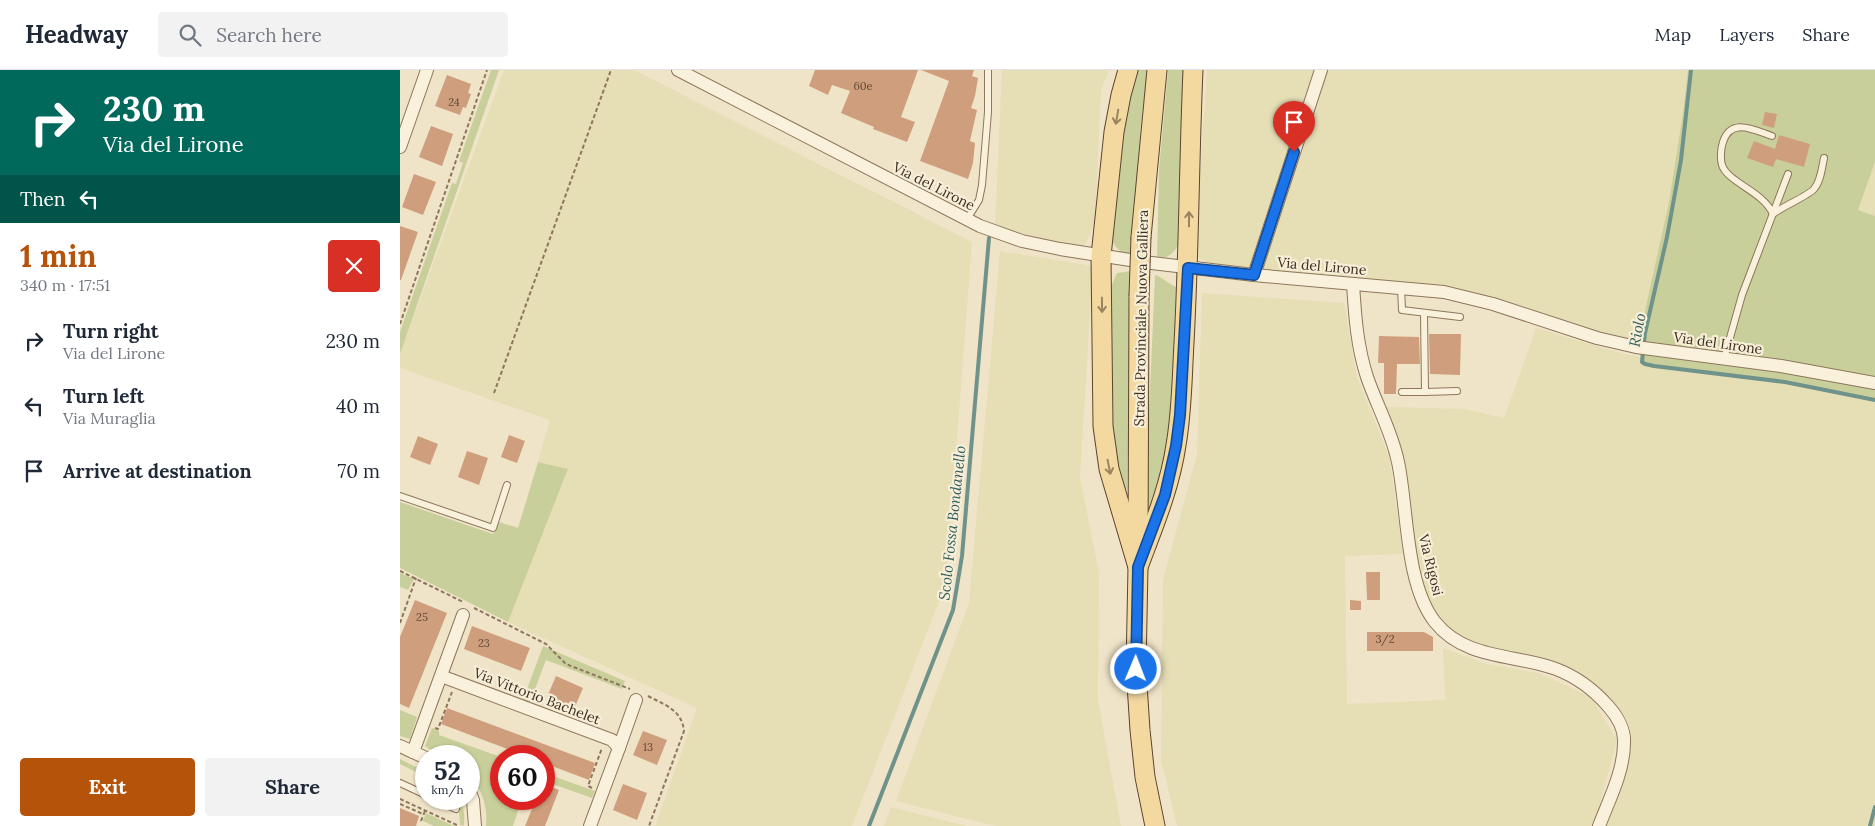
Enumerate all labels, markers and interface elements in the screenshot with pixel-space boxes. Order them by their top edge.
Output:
search box [158,12,508,57]
text: Headway [25,19,128,50]
icon: search [176,21,204,49]
text: Search here [216,23,322,47]
text: Map [1655,23,1691,46]
text: Layers [1719,23,1774,46]
text: Share [1802,23,1850,46]
house number: 60e [853,79,873,93]
text: 230 m [103,86,205,131]
icon: right [20,90,85,155]
house number: 24 [448,95,460,109]
pin [1273,101,1315,152]
icon: arrive [1280,108,1308,136]
one-way arrow [1111,109,1121,125]
text: Via del Lirone [103,130,244,158]
street label: Via del Lirone [889,157,978,215]
icon: left [75,185,103,213]
text: Then [20,187,65,211]
street label: Strada Provinciale Nuova Galliera [1130,210,1152,426]
one-way arrow [1184,211,1194,228]
text: 1 min [20,237,97,275]
button: close [328,240,380,292]
street label: Via del Lirone [1276,253,1368,279]
text: 340 m · 17:51 [20,275,110,295]
one-way arrow [1097,296,1107,312]
water label: Riolo [1624,311,1650,349]
text: Turn right [63,319,159,343]
icon: right [20,327,48,355]
street label: Via del Lirone [1671,328,1764,358]
text: 230 m [326,329,380,353]
text: Via del Lirone [63,343,165,363]
text: Turn left [63,384,144,408]
icon: left [20,392,48,420]
text: 40 m [336,394,380,418]
text: Via Muraglia [63,408,156,428]
water label: Scolo Fossa Bondanello [934,445,970,601]
icon: arrive [20,457,48,485]
one-way arrow [1105,458,1114,474]
text: Arrive at destination [63,459,252,483]
text: 70 m [337,459,380,483]
street label: Via Rigosi [1414,531,1447,598]
house number: 25 [416,610,428,624]
house number: 3/2 [1375,632,1395,647]
house number: 23 [478,636,490,650]
position arrow [1109,642,1161,694]
street label: Via Vittorio Bachelet [470,663,603,729]
house number: 13 [643,740,653,754]
speed limit sign: 60 [490,745,555,810]
text: 52 [434,755,461,787]
button: Exit [20,758,195,816]
button: Share [205,758,380,816]
text: km/h [431,782,464,797]

